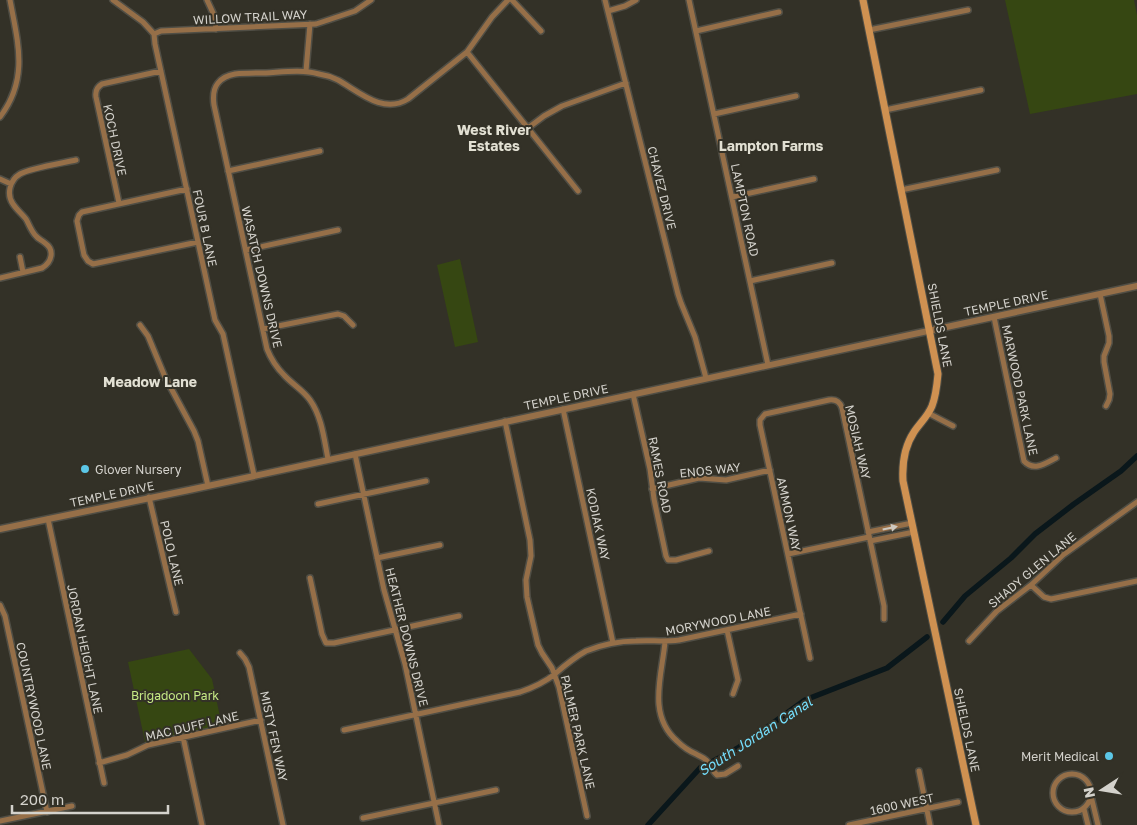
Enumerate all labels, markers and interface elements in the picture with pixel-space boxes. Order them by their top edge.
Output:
street label: WILLOW TRAIL WAY [193,7,308,27]
street label: KOCH DRIVE [100,103,130,177]
district label: West River Estates [457,121,531,154]
district label: Lampton Farms [719,137,824,154]
street label: CHAVEZ DRIVE [644,145,680,231]
street label: LAMPTON ROAD [728,162,762,258]
street label: FOUR B LANE [189,188,221,268]
street label: WASATCH DOWNS DRIVE [238,205,286,349]
street label: SHIELDS LANE [924,282,956,368]
street label: TEMPLE DRIVE [962,287,1050,319]
street label: MARWOOD PARK LANE [999,323,1041,457]
district label: Meadow Lane [103,373,197,390]
street label: TEMPLE DRIVE [522,381,610,413]
street label: MOSIAH WAY [842,403,874,481]
street label: RAMES ROAD [645,435,675,515]
street label: ENOS WAY [679,459,742,481]
place label: Glover Nursery [95,462,182,477]
marker: Glover Nursery [79,463,91,475]
street label: AMMON WAY [774,476,804,553]
street label: TEMPLE DRIVE [68,478,156,510]
street label: KODIAK WAY [583,486,613,562]
street label: POLO LANE [157,519,187,587]
one-way arrow [883,523,899,531]
street label: SHADY GLEN LANE [985,529,1079,611]
street label: HEATHER DOWNS DRIVE [382,566,432,708]
street label: JORDAN HEIGHT LANE [64,583,106,715]
street label: MORYWOOD LANE [664,603,772,639]
street label: COUNTRYWOOD LANE [13,641,55,771]
street label: PALMER PARK LANE [558,673,598,791]
street label: SHIELDS LANE [951,687,983,773]
park label: Brigadoon Park [131,688,219,703]
street label: MISTY FEN WAY [257,689,291,783]
water label: South Jordan Canal [695,693,815,779]
street label: MAC DUFF LANE [144,708,240,744]
place label: Merit Medical [1021,749,1099,764]
marker: Merit Medical [1103,750,1115,762]
north arrow [1077,765,1127,815]
scale bar [12,782,169,814]
text: N [1079,786,1098,800]
text: 200 m [20,790,64,808]
street label: 1600 WEST [869,790,936,818]

